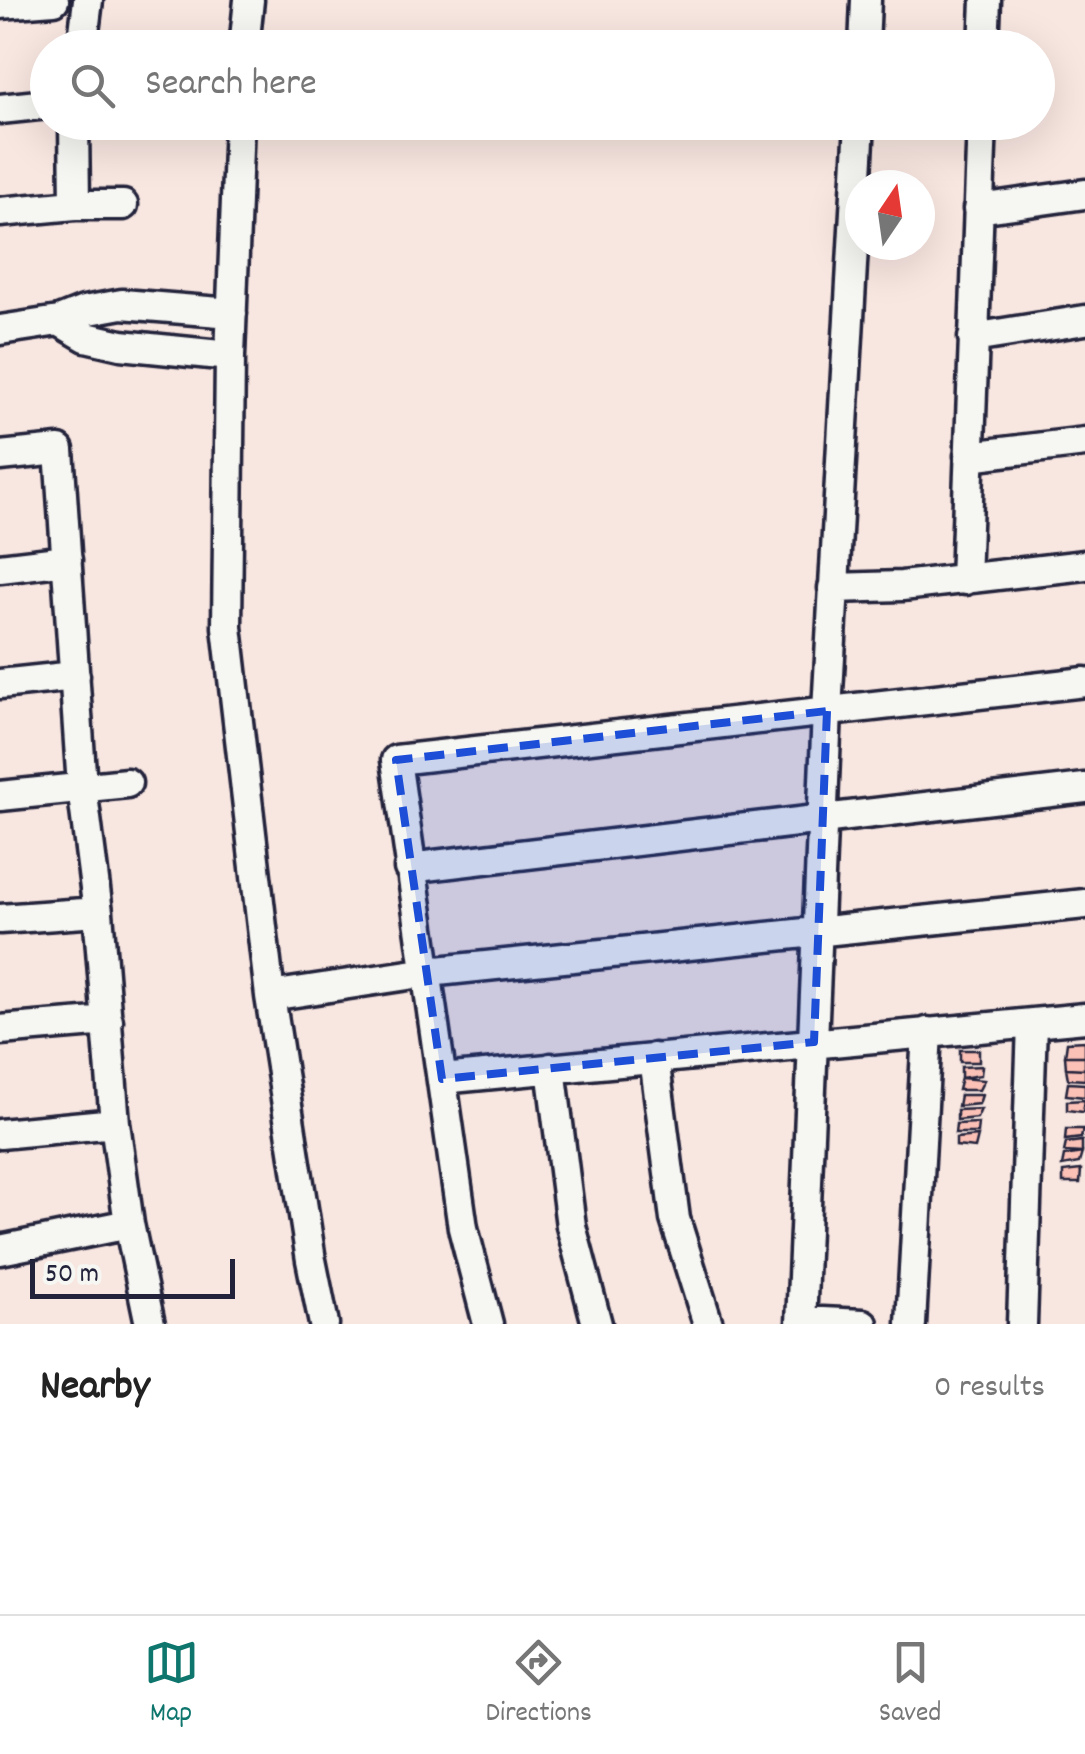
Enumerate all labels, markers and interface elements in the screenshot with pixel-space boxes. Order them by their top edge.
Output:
search box [30,30,1055,140]
icon: search [65,58,120,113]
text: Search here [145,58,317,113]
north arrow [845,170,935,260]
scale bar [30,1254,235,1298]
text: 50 m [45,1256,99,1296]
text: Nearby [40,1359,150,1419]
text: 0 results [934,1366,1045,1412]
tab: Map [144,1635,199,1735]
tab: Directions [486,1635,592,1735]
tab: Saved [879,1635,941,1735]

